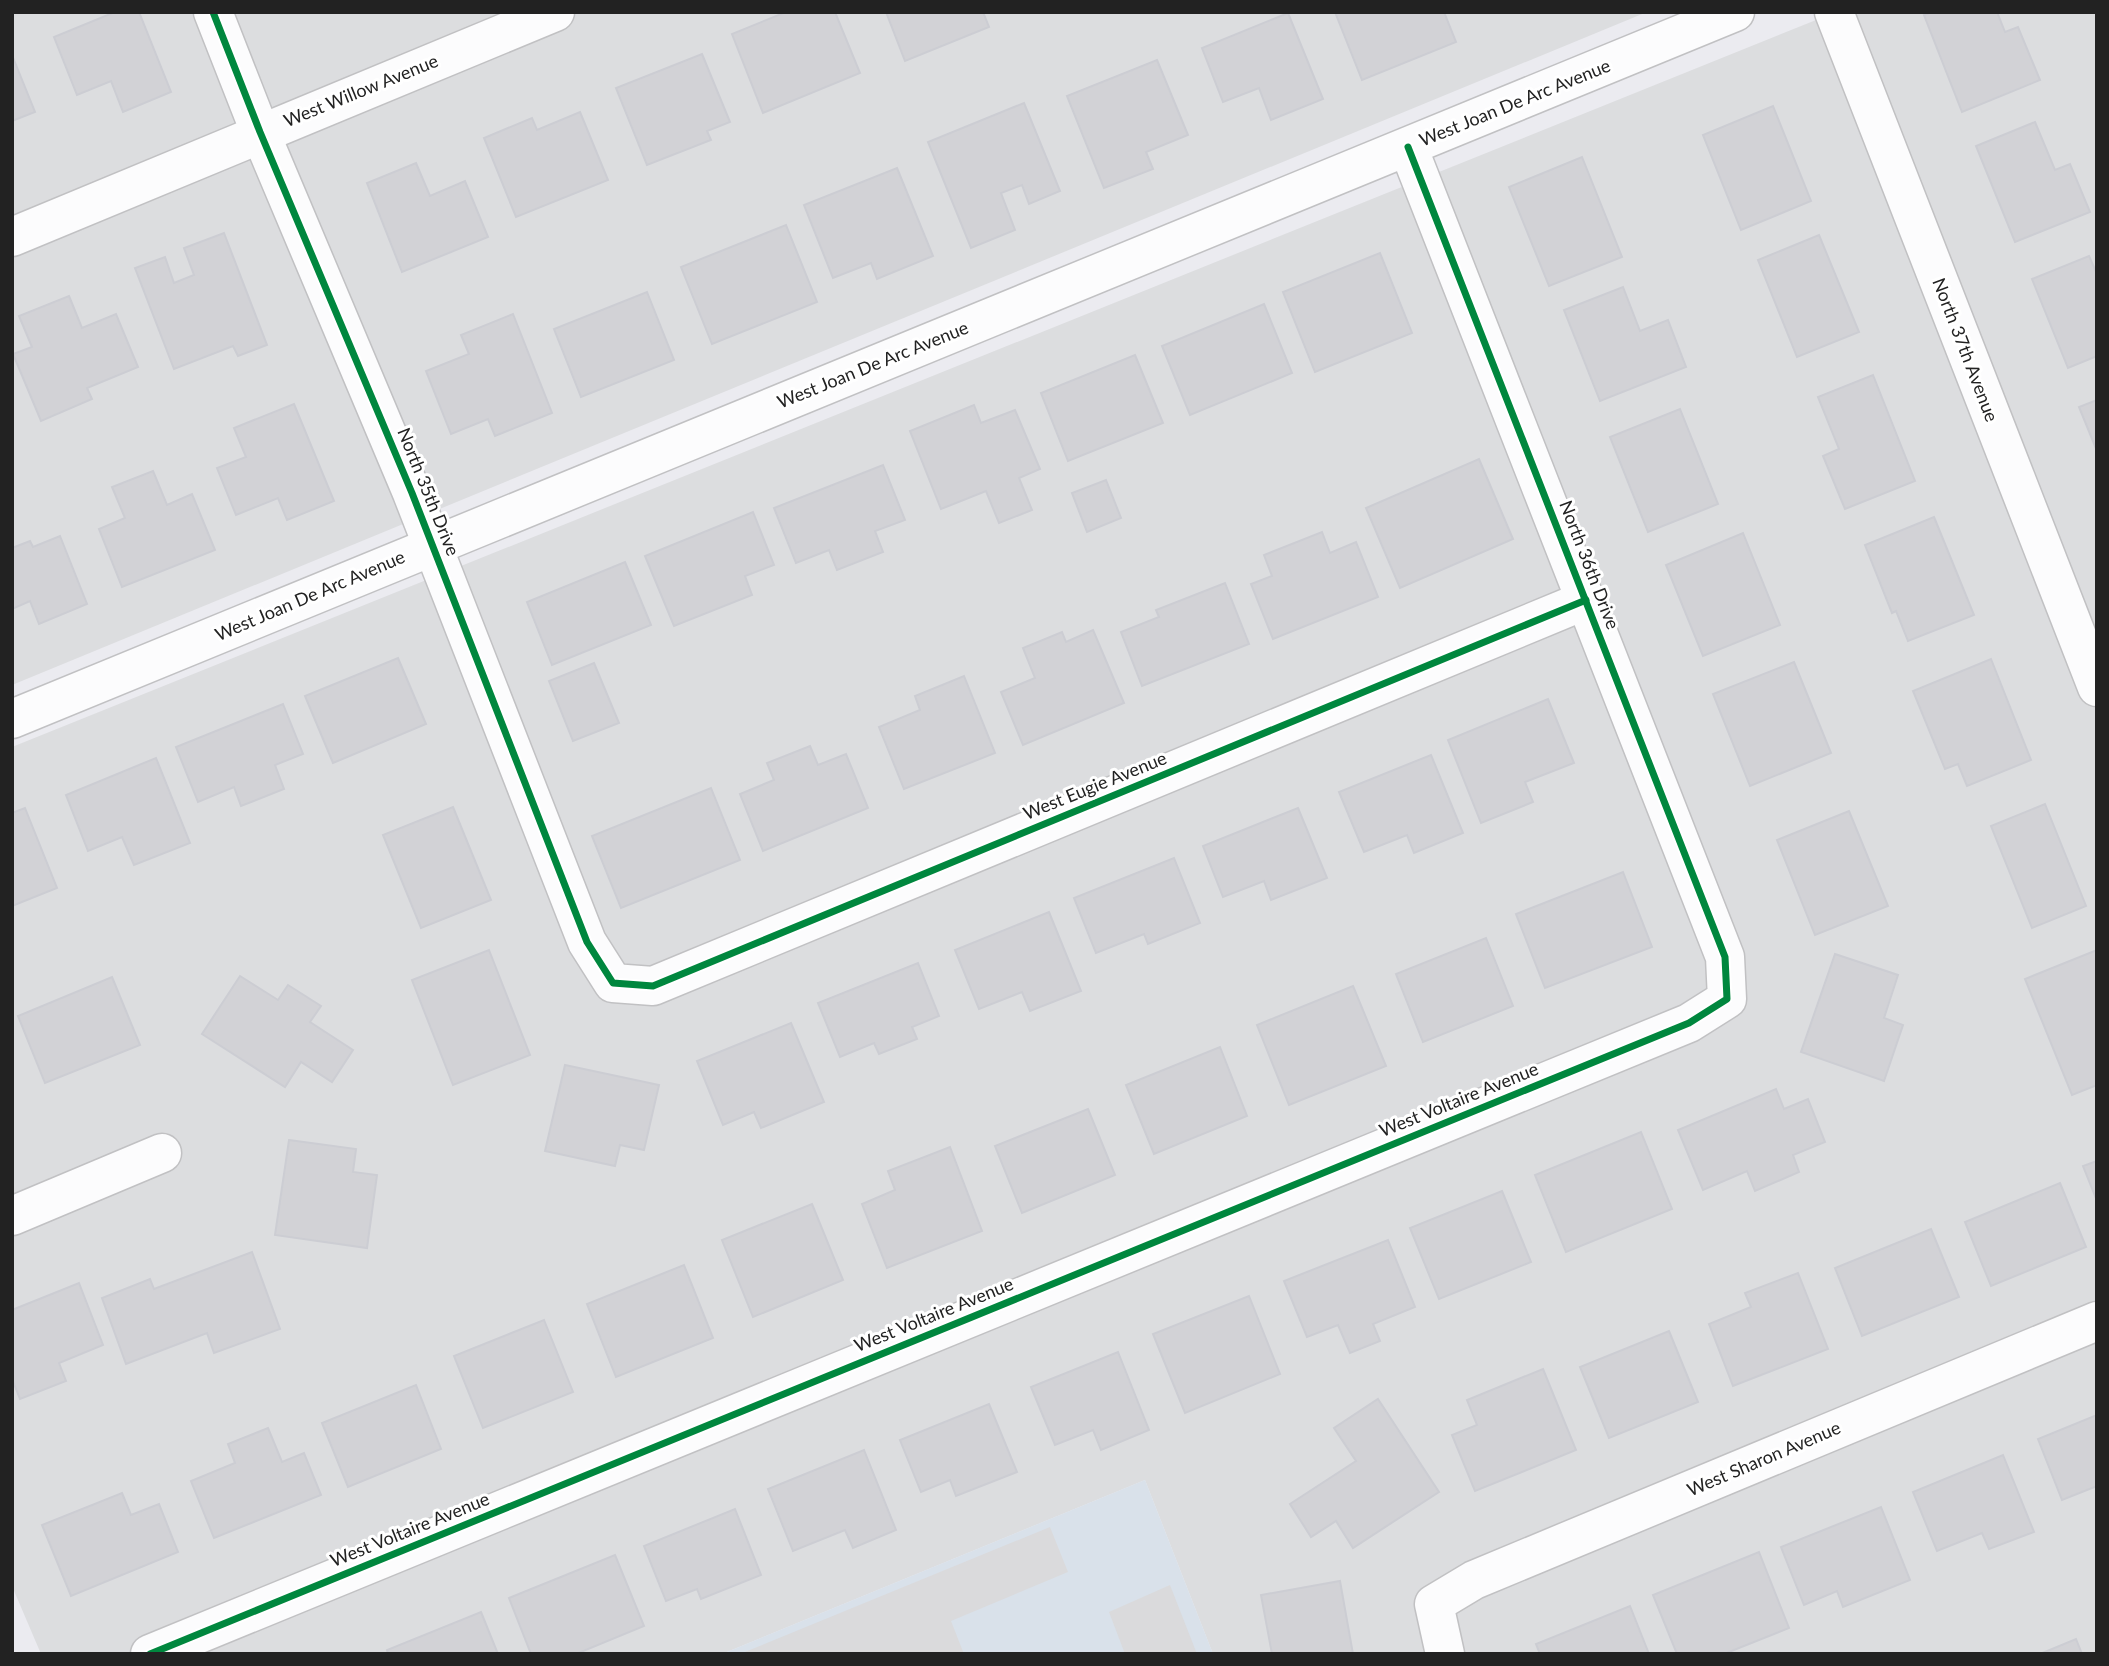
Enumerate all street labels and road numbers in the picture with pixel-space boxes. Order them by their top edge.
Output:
street label: West Willow Avenue [280,49,441,131]
street label: West Joan De Arc Avenue [1416,54,1613,151]
street label: North 37th Avenue [1928,275,2003,425]
street label: West Joan De Arc Avenue [774,316,971,413]
street label: North 35th Drive [393,424,465,559]
street label: North 36th Drive [1555,497,1625,632]
street label: West Joan De Arc Avenue [211,545,408,645]
street label: West Eugie Avenue [1020,746,1170,824]
street label: West Voltaire Avenue [1376,1057,1541,1141]
street label: West Voltaire Avenue [851,1272,1016,1356]
street label: West Sharon Avenue [1684,1416,1844,1500]
street label: West Voltaire Avenue [327,1487,492,1571]

